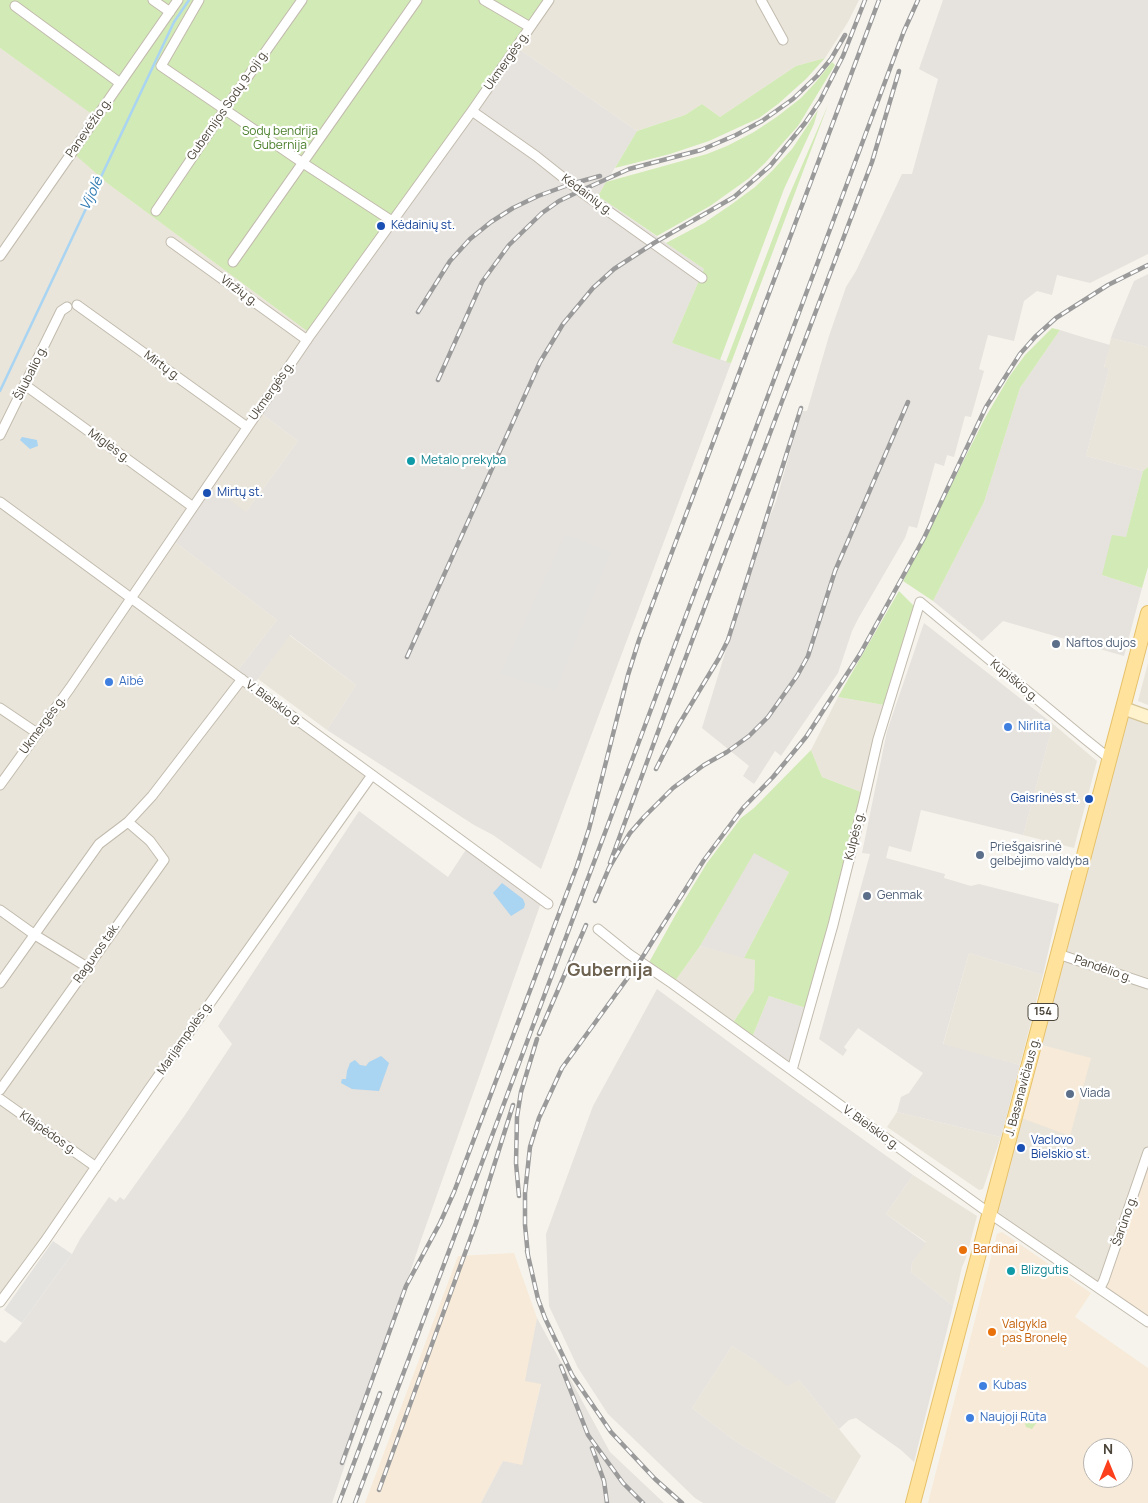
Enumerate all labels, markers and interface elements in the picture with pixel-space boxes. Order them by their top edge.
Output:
street label: Ukmergės g. [481,29,533,93]
street label: Gubernijos Sodų 9-oji g. [184,47,272,163]
street label: Panevėžio g. [63,95,115,161]
park label: Sodų bendrija Gubernija [242,125,318,153]
street label: Kėdainių g. [559,172,615,218]
water label: Vijolė [77,175,107,213]
place label: Kėdainių st. [391,219,455,233]
marker: Kėdainių st. [375,220,387,232]
street label: Viržių g. [217,273,261,309]
street label: Šilubalio g. [12,343,50,403]
street label: Mirtų g. [141,348,183,384]
street label: Ukmergės g. [246,359,298,423]
street label: Miglės g. [85,426,133,466]
place label: Metalo prekyba [421,454,506,468]
marker: Metalo prekyba [405,455,417,467]
place label: Mirtų st. [217,486,263,500]
marker: Mirtų st. [201,487,213,499]
place label: Naftos dujos [1066,637,1136,651]
marker: Naftos dujos [1050,638,1062,650]
street label: Kupiškio g. [987,657,1041,705]
place label: Aibė [119,675,144,689]
marker: Aibė [103,676,115,688]
street label: V. Bielskio g. [243,678,305,728]
street label: Ukmergės g. [17,693,69,757]
place label: Nirlita [1018,720,1050,734]
marker: Nirlita [1002,721,1014,733]
place label: Gaisrinės st. [1011,792,1079,806]
marker: Gaisrinės st. [1083,793,1095,805]
street label: Kulpės g. [842,810,868,862]
place label: Priešgaisrinė gelbėjimo valdyba [990,841,1089,869]
marker: Priešgaisrinė gelbėjimo valdyba [974,849,986,861]
place label: Genmak [877,889,922,903]
marker: Genmak [861,890,873,902]
street label: Raguvos tak. [71,920,123,986]
street label: Pandėlio g. [1072,952,1134,986]
district label: Gubernija [567,960,653,982]
street label: Marijampolės g. [154,998,216,1078]
road number: 154 [1028,1004,1058,1020]
street label: J. Basanavičiaus g. [1003,1036,1043,1138]
place label: Viada [1080,1087,1110,1101]
marker: Viada [1064,1088,1076,1100]
street label: V. Bielskio g. [840,1103,902,1153]
street label: Klaipėdos g. [17,1108,79,1158]
place label: Vaclovo Bielskio st. [1031,1134,1090,1162]
marker: Vaclovo Bielskio st. [1015,1142,1027,1154]
street label: Šarūno g. [1110,1194,1140,1248]
place label: Bardinai [973,1243,1018,1257]
marker: Bardinai [957,1244,969,1256]
place label: Blizgutis [1021,1264,1068,1278]
marker: Blizgutis [1005,1265,1017,1277]
place label: Valgykla pas Bronelę [1002,1318,1067,1346]
marker: Valgykla pas Bronelę [986,1326,998,1338]
place label: Kubas [993,1379,1027,1393]
marker: Kubas [977,1380,989,1392]
place label: Naujoji Rūta [980,1411,1046,1425]
marker: Naujoji Rūta [964,1412,976,1424]
north arrow [1083,1438,1133,1488]
text: N [1103,1439,1113,1458]

